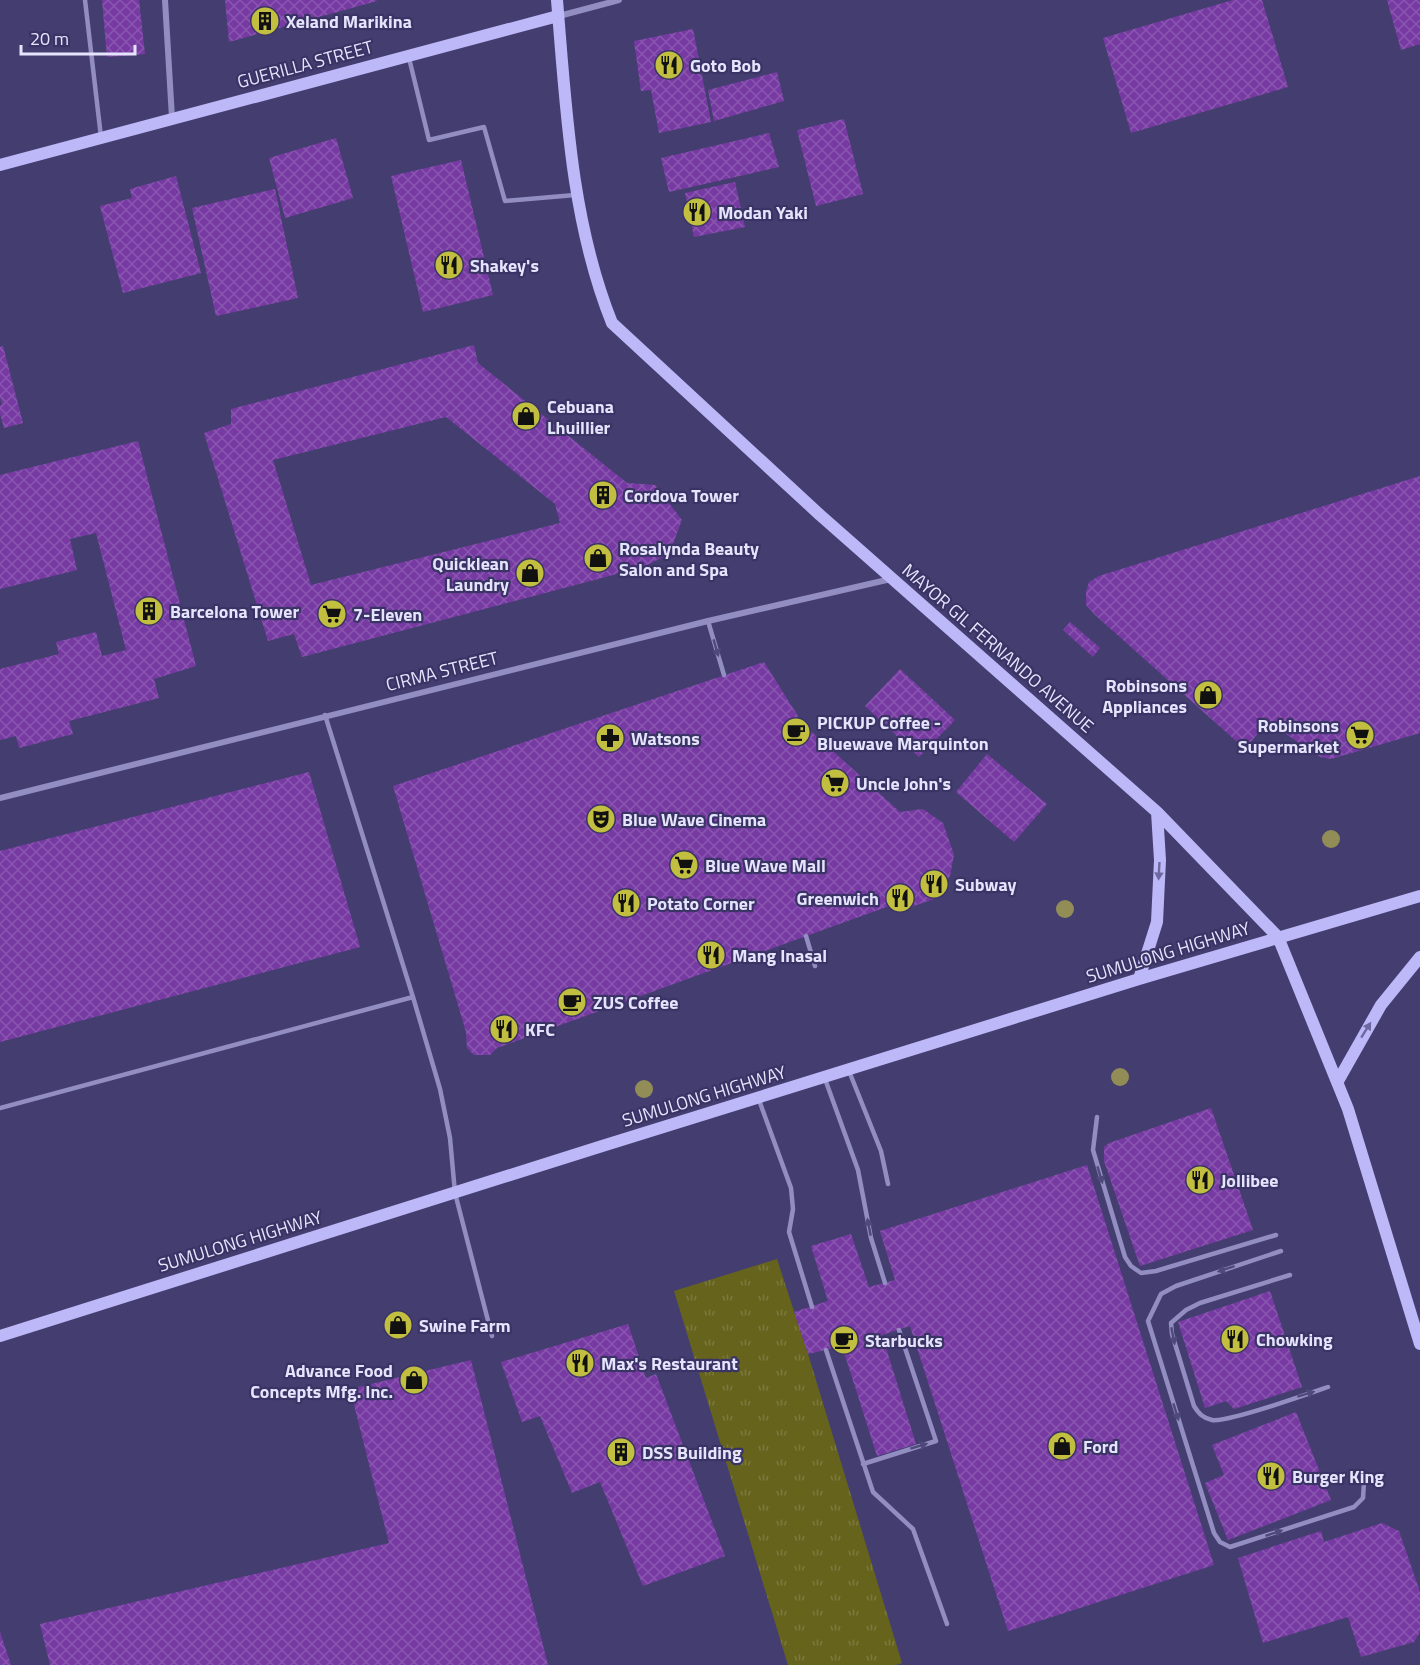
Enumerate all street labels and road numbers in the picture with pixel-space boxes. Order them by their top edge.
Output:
street label: GUERILLA STREET [234,33,377,95]
street label: MAYOR GIL FERNANDO AVENUE [896,557,1100,739]
street label: CIRMA STREET [383,644,501,698]
street label: SUMULONG HIGHWAY [1083,914,1254,990]
street label: SUMULONG HIGHWAY [619,1058,790,1134]
street label: SUMULONG HIGHWAY [155,1203,326,1279]

